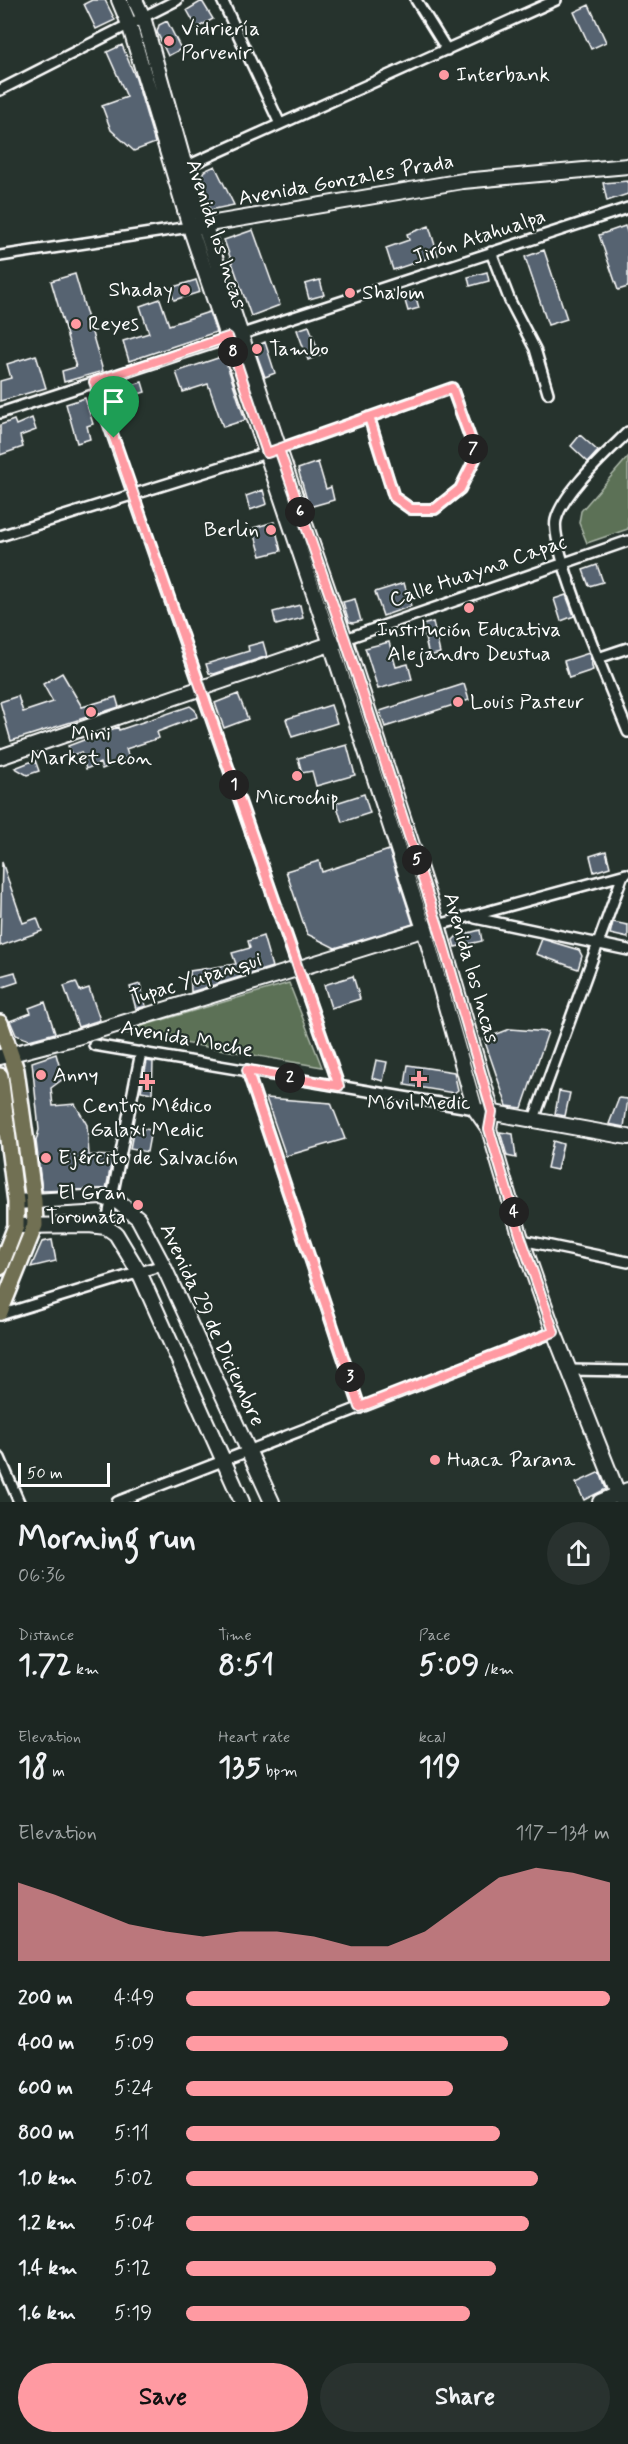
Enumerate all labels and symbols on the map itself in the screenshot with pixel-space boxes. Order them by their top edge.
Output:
place label: Vidriería Porvenir [181,15,260,67]
marker: Vidriería Porvenir [162,34,176,48]
place label: Interbank [456,61,550,89]
marker: Interbank [437,68,451,82]
street label: Avenida Gonzales Prada [236,147,456,213]
street label: Avenida los Incas [179,156,253,312]
street label: Jirón Atahualpa [409,202,549,272]
place label: Shaday [108,276,173,304]
place label: Shalom [362,279,425,307]
marker: Shaday [178,283,192,297]
marker: Shalom [343,286,357,300]
place label: Reyes [88,310,139,338]
marker: Reyes [69,317,83,331]
place label: Tambo [269,335,329,363]
pin: 8 [218,337,248,367]
marker: Tambo [250,342,264,356]
pin [88,376,139,438]
pin: 7 [458,434,488,464]
pin: 6 [285,497,315,527]
place label: Berlin [204,516,259,544]
marker: Berlin [264,523,278,537]
street label: Calle Huayna Capac [386,528,570,614]
marker: Institución Educativa Alejandro Deustua [462,601,476,615]
place label: Institución Educativa Alejandro Deustua [377,616,561,668]
place label: Louis Pasteur [470,688,584,716]
marker: Louis Pasteur [451,695,465,709]
marker: Mini Market Leon [84,705,98,719]
place label: Mini Market Leon [30,720,153,772]
marker: Microchip [290,769,304,783]
pin: 1 [219,770,249,800]
place label: Microchip [255,784,339,812]
pin: 5 [402,845,432,875]
street label: Avenida los Incas [436,889,506,1047]
street label: Tupac Yupanqui [127,946,265,1012]
street label: Avenida Moche [119,1014,255,1064]
place label: Anny [53,1061,98,1089]
pin: 2 [275,1063,305,1093]
marker: Anny [34,1068,48,1082]
marker: Móvil Medic [410,1070,428,1088]
marker: Centro Médico Galaxi Medic [138,1073,156,1091]
place label: Móvil Medic [367,1089,471,1117]
place label: Centro Médico Galaxi Medic [82,1092,212,1144]
place label: Ejército de Salvación [58,1144,238,1172]
marker: Ejército de Salvación [39,1151,53,1165]
place label: El Gran Toromata [46,1179,126,1231]
pin: 4 [499,1197,529,1227]
marker: El Gran Toromata [131,1198,145,1212]
street label: Avenida 29 de Diciembre [153,1219,271,1431]
pin: 3 [335,1362,365,1392]
place label: Huaca Parana [447,1446,576,1474]
marker: Huaca Parana [428,1453,442,1467]
scale bar [18,1460,110,1488]

